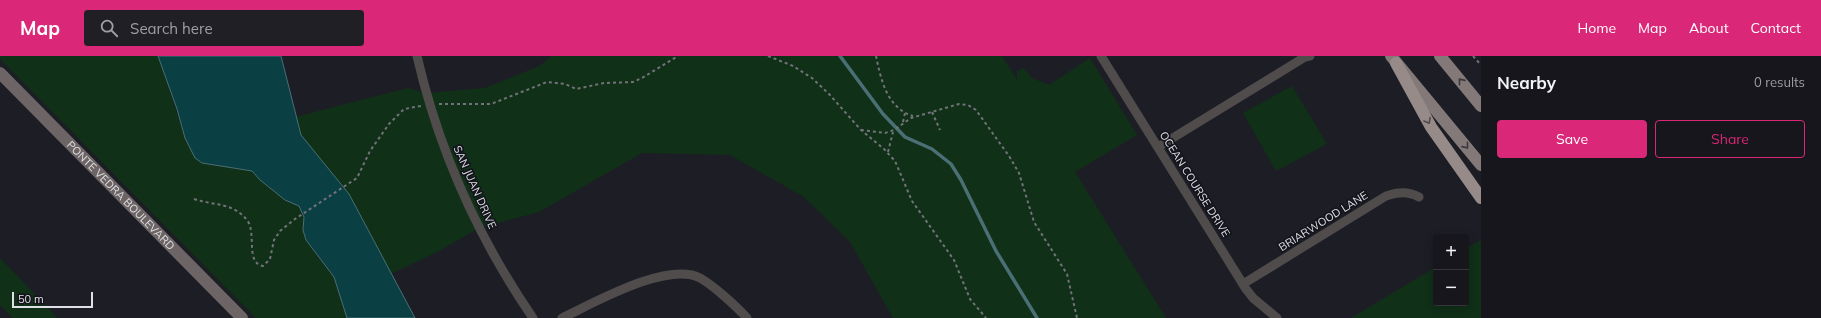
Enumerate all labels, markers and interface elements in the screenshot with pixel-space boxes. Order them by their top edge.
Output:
search box [84,10,364,46]
text: Map [20,16,60,40]
icon: search [98,17,120,39]
text: Search here [130,19,213,38]
text: Home [1577,19,1616,37]
text: Map [1638,19,1667,37]
text: About [1689,19,1729,37]
text: Contact [1751,19,1801,37]
text: Nearby [1497,72,1556,93]
text: 0 results [1754,74,1805,90]
one-way arrow [1458,78,1465,85]
one-way arrow [1424,117,1431,124]
button: Save [1497,120,1647,158]
button: Share [1655,120,1805,158]
street label: OCEAN COURSE DRIVE [1157,129,1233,239]
street label: PONTE VEDRA BOULEVARD [64,138,178,253]
one-way arrow [1461,142,1468,149]
street label: SAN JUAN DRIVE [450,143,500,231]
street label: BRIARWOOD LANE [1276,188,1370,254]
map controls [1433,234,1469,306]
button: + [1433,234,1469,270]
button: − [1433,270,1469,306]
scale bar [12,290,93,309]
text: 50 m [18,292,44,306]

